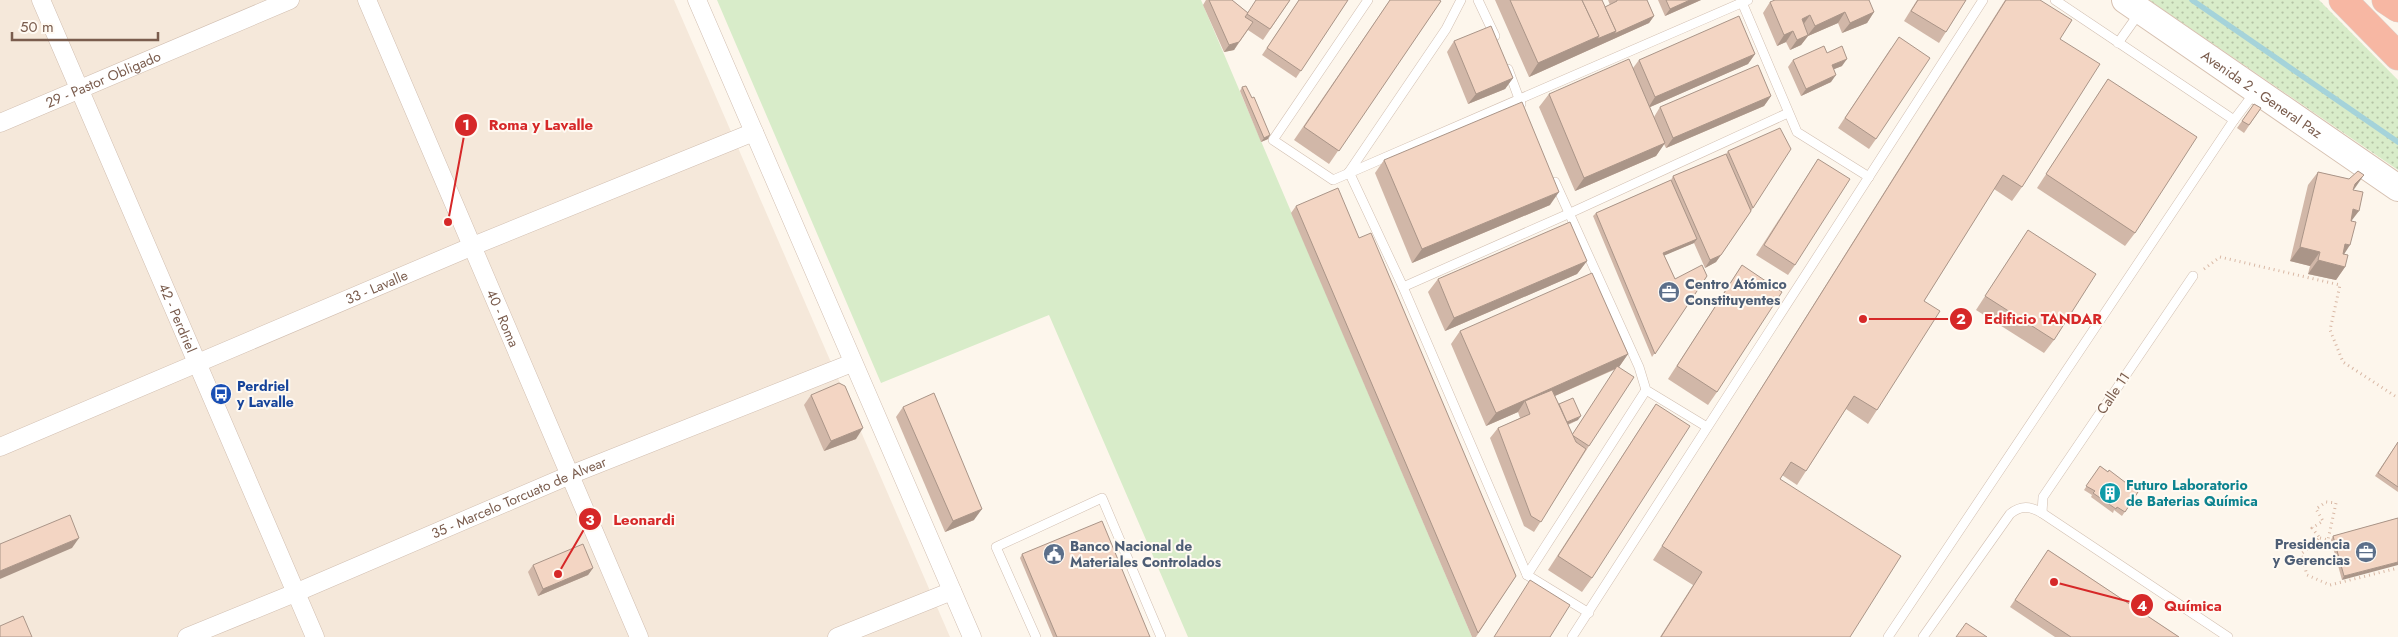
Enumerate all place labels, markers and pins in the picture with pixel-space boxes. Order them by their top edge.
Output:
callout: Roma y Lavalle [454,110,603,140]
place label: Centro Atómico Constituyentes [1685,274,1787,310]
office icon: Centro Atómico Constituyentes [1657,280,1681,304]
callout: Edificio TANDAR [1949,304,2112,334]
place label: Perdriel y Lavalle [236,376,294,412]
bus stop icon: Perdriel y Lavalle [209,382,233,406]
place label: Futuro Laboratorio de Baterias Química [2126,475,2258,511]
building icon: Futuro Laboratorio de Baterias Química [2098,481,2122,505]
callout: Leonardi [578,504,685,534]
place label: Presidencia y Gerencias [2272,534,2351,570]
place label: Banco Nacional de Materiales Controlados [1070,536,1222,572]
office icon: Presidencia y Gerencias [2354,540,2378,564]
public building icon: Banco Nacional de Materiales Controlados [1042,542,1066,566]
callout: Química [2130,590,2232,620]

